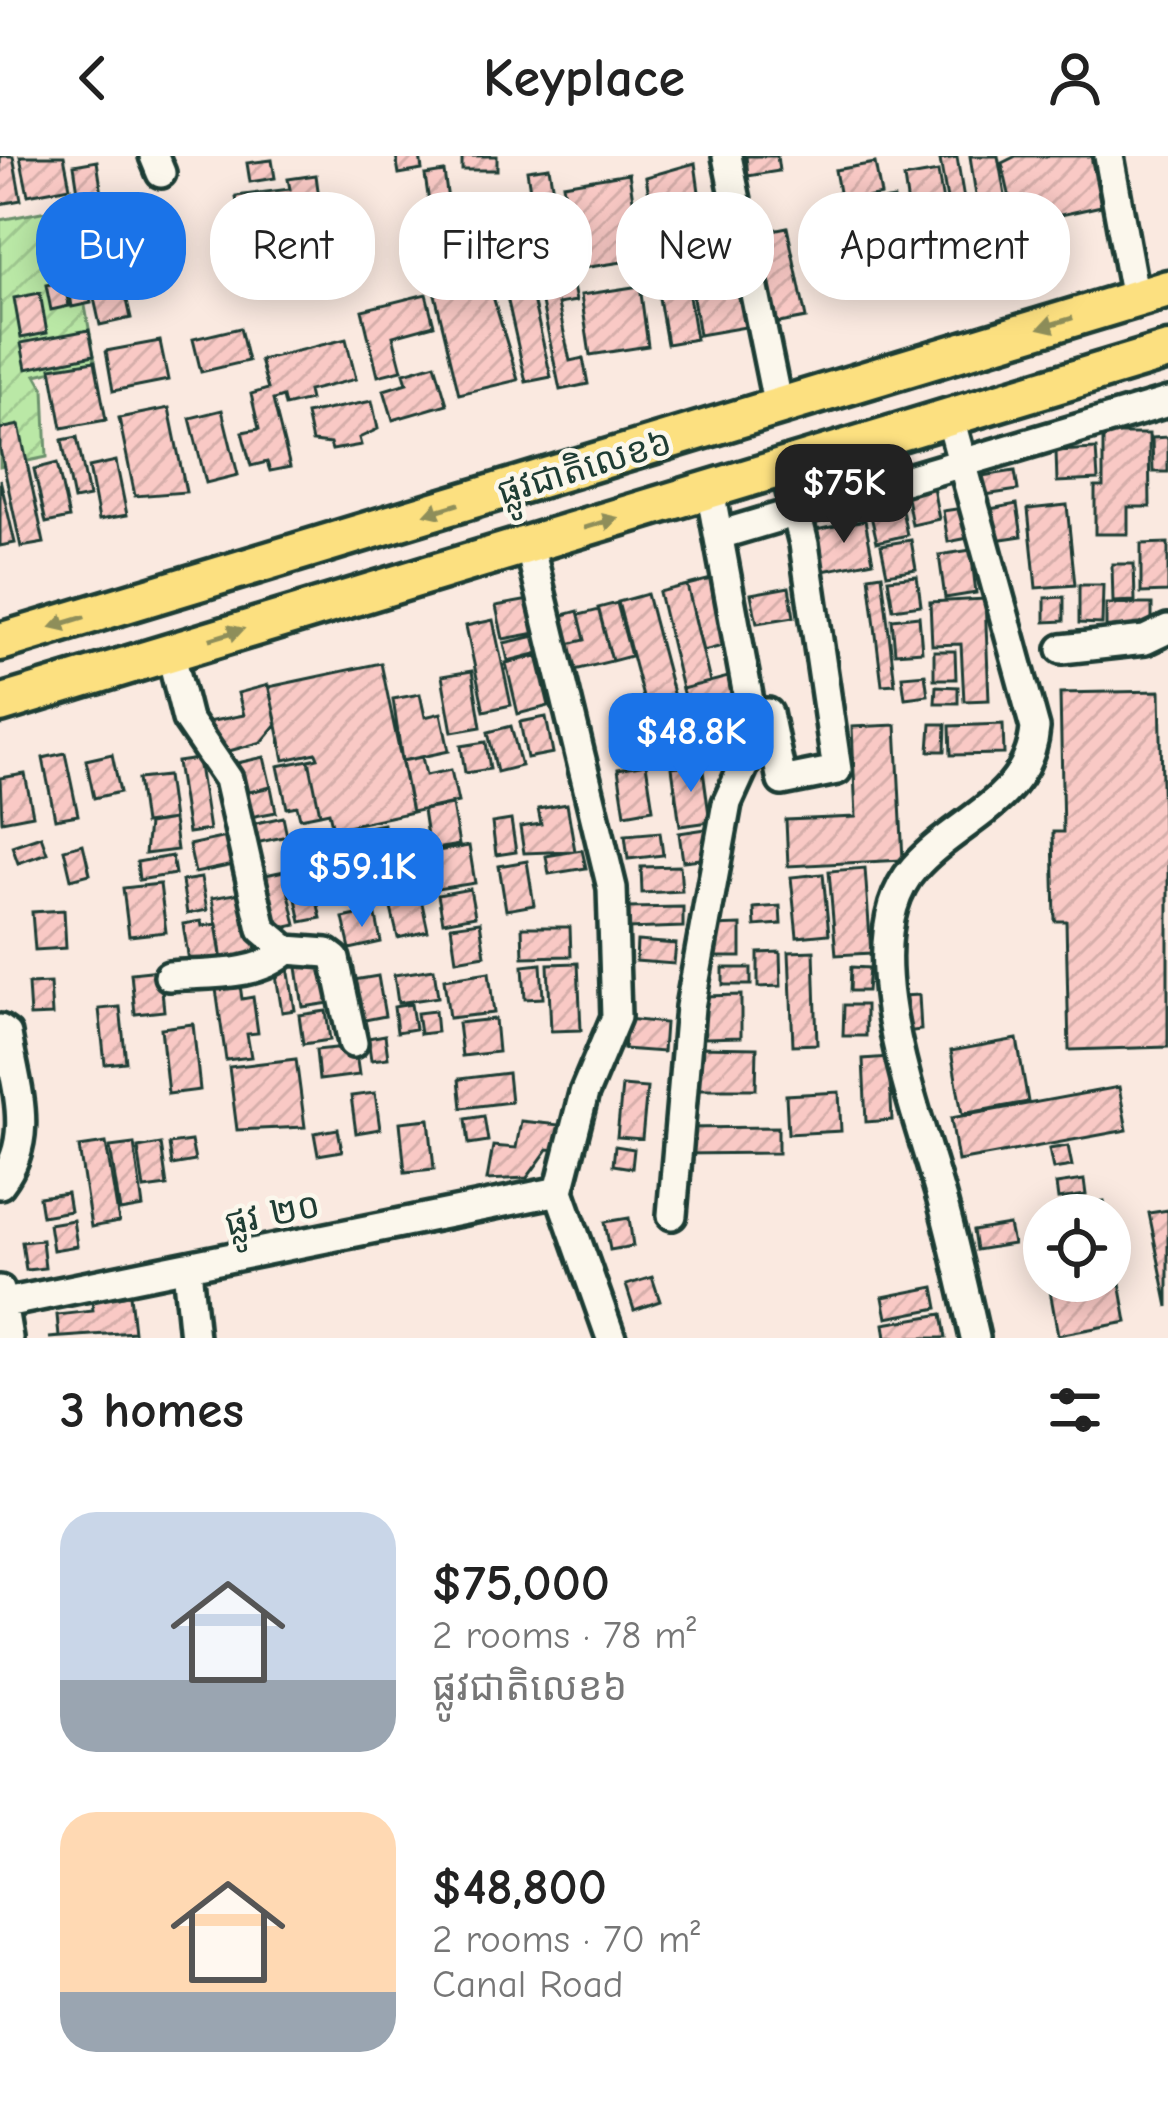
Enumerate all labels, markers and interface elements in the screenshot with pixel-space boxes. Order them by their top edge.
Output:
icon: back [60,45,126,111]
icon: person [1042,45,1108,111]
text: Keyplace [483,47,685,110]
chip: Buy [36,192,186,300]
chip: Rent [210,192,375,300]
chip: Filters [399,192,592,300]
chip: New [616,192,774,300]
chip: Apartment [798,192,1070,300]
one-way arrow [1037,315,1074,333]
street label: ផ្លូវជាតិលេខ៦ [492,421,680,524]
pin: $75K [773,444,915,546]
text: $75K [802,460,886,505]
one-way arrow [423,501,459,519]
one-way arrow [583,513,620,531]
one-way arrow [49,614,86,632]
one-way arrow [209,624,246,642]
pin: $48.8K [593,693,789,795]
text: $48.8K [636,709,746,754]
pin: $59.1K [264,828,460,930]
text: $59.1K [308,844,416,889]
street label: ផ្លូវ ២០ [221,1184,326,1255]
map controls [1023,1194,1131,1302]
button: locate [1023,1194,1131,1302]
icon: filters [1042,1377,1108,1443]
text: 3 homes [60,1381,244,1440]
text: $75,000 [432,1554,610,1613]
icon: home [156,1560,300,1704]
text: 2 rooms · 78 m² [432,1613,696,1658]
text: ផ្លូវជាតិលេខ៦ [432,1665,627,1710]
text: $48,800 [432,1858,607,1917]
icon: home [156,1860,300,2004]
text: 2 rooms · 70 m² [432,1917,700,1962]
text: Canal Road [432,1962,624,2007]

